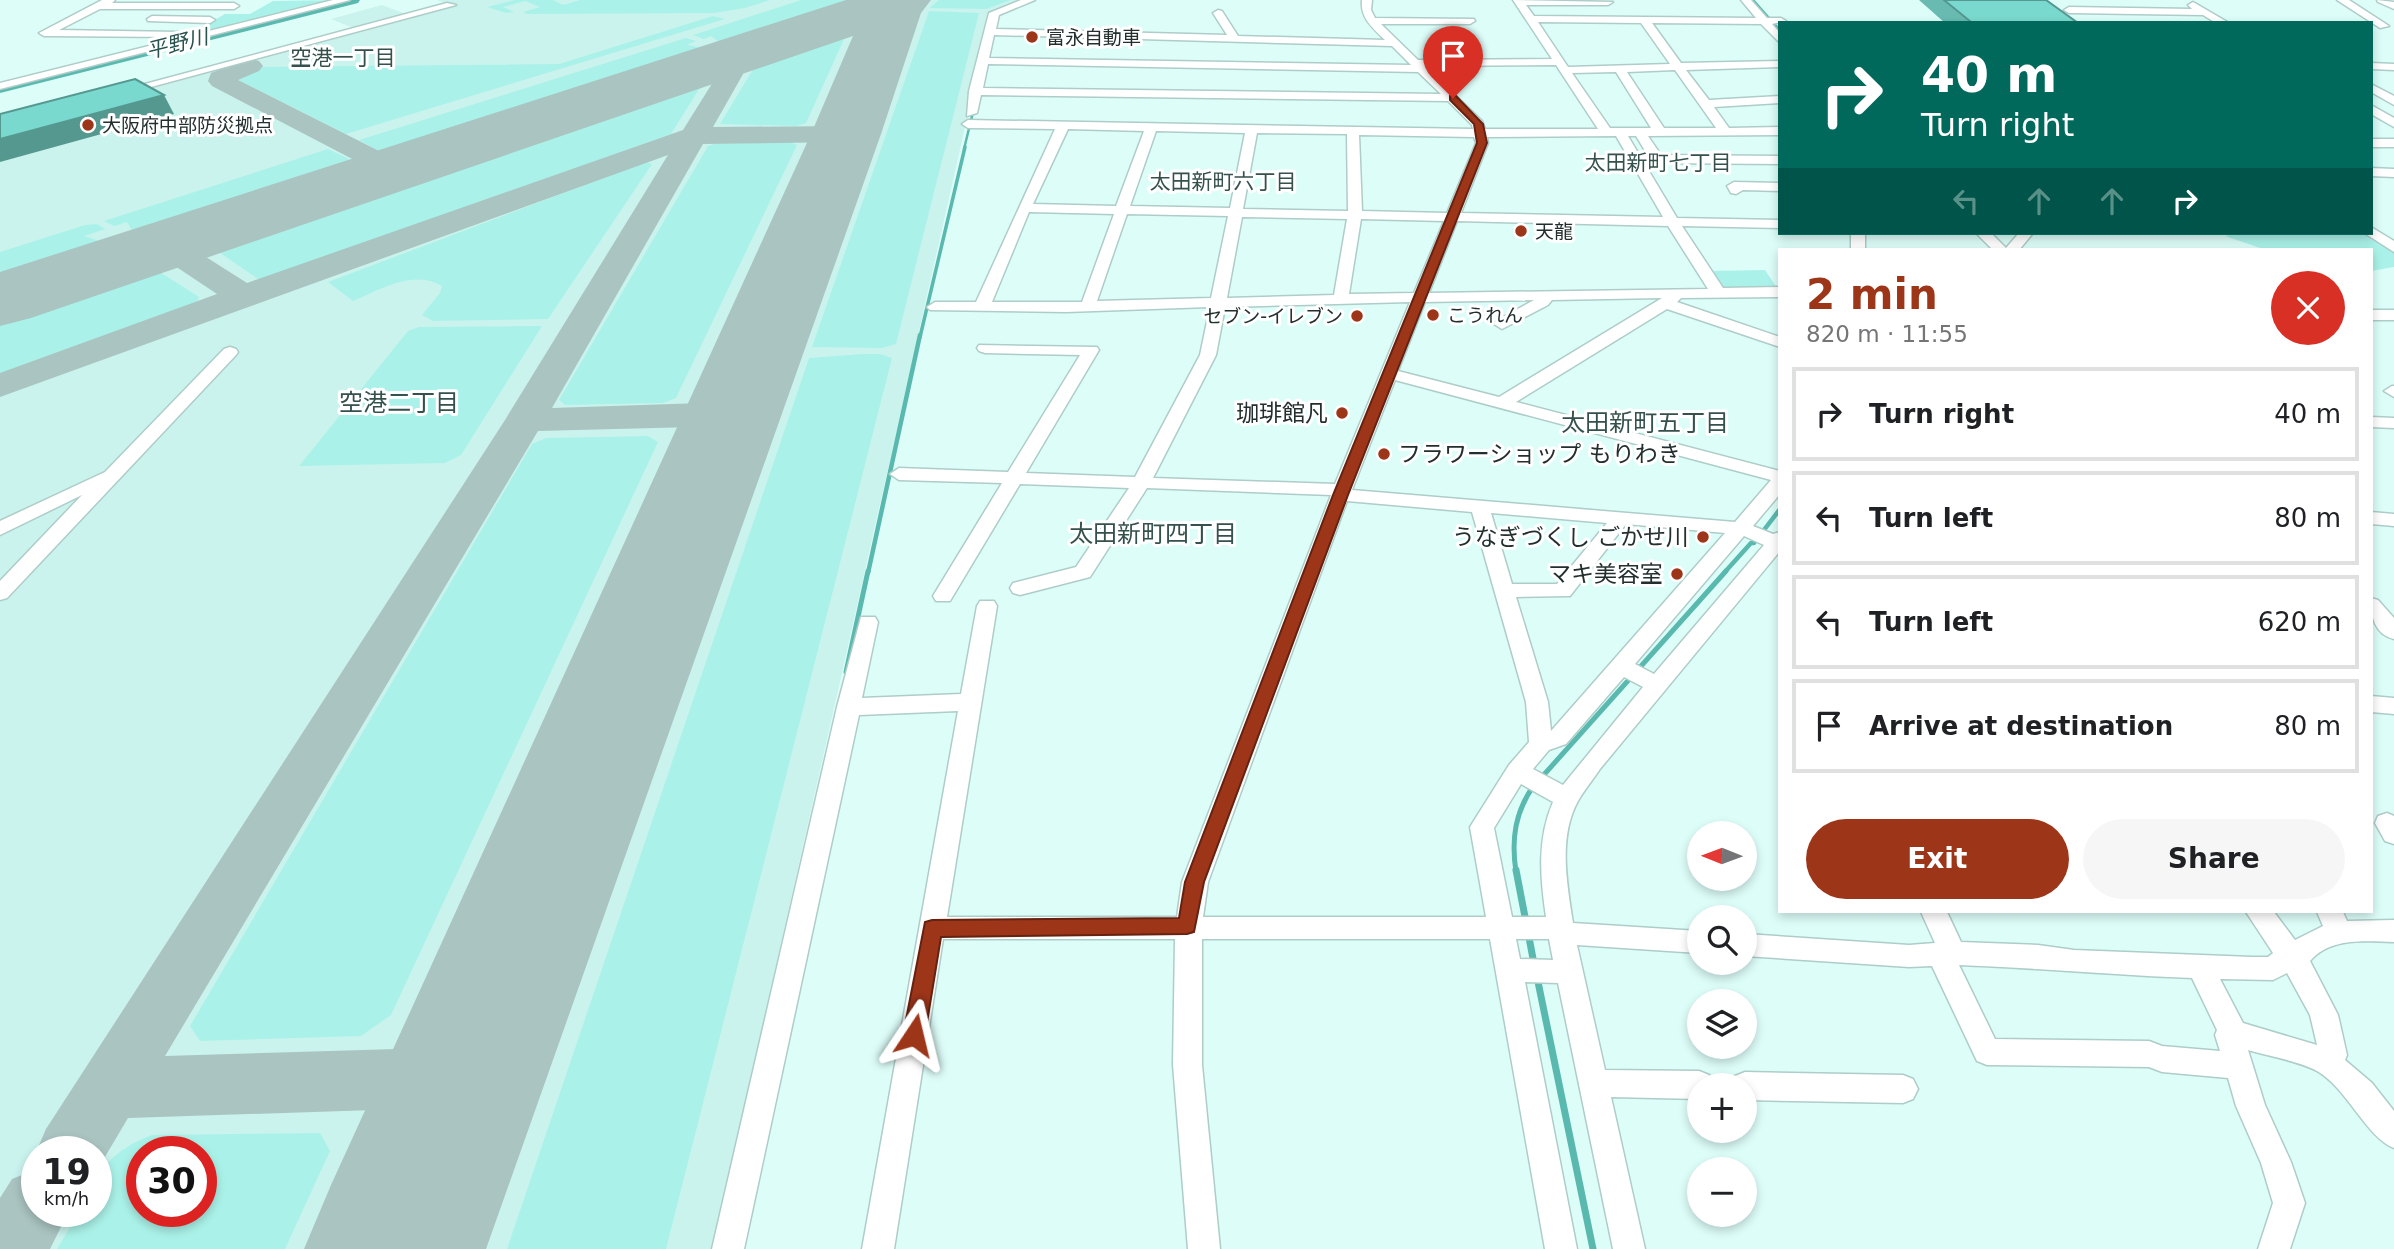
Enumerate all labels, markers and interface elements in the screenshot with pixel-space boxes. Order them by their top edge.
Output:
water label: 平野川 [144,24,212,63]
place label: 富永自動車 [1046,26,1141,48]
pin [1423,26,1483,98]
marker: 富永自動車 [1024,29,1040,45]
icon: arrive [1434,37,1472,75]
district label: 空港一丁目 [291,46,396,70]
text: 40 m [1921,47,2057,104]
icon: right [1806,49,1897,140]
text: Turn right [1921,106,2074,144]
place label: 大阪府中部防災拠点 [102,114,273,136]
marker: 大阪府中部防災拠点 [80,117,96,133]
district label: 太田新町七丁目 [1585,151,1732,175]
district label: 太田新町六丁目 [1150,170,1297,194]
icon: left [1947,182,1985,220]
icon: ahead [2020,182,2058,220]
icon: ahead [2093,182,2131,220]
icon: right [2166,182,2204,220]
place label: 天龍 [1535,220,1573,242]
marker: 天龍 [1513,223,1529,239]
text: 2 min [1806,270,1938,319]
button: close [2271,271,2345,345]
place label: こうれん [1447,304,1523,326]
place label: セブン-イレブン [1203,305,1343,327]
marker: こうれん [1425,307,1441,323]
marker: セブン-イレブン [1349,308,1365,324]
text: 820 m · 11:55 [1806,321,1968,347]
district label: 空港二丁目 [339,389,459,417]
icon: right [1810,395,1848,433]
text: Turn right [1869,399,2014,429]
text: 40 m [2274,399,2341,429]
place label: 珈琲館凡 [1236,400,1328,426]
marker: 珈琲館凡 [1334,405,1350,421]
district label: 太田新町五丁目 [1561,409,1729,437]
place label: フラワーショップ もりわき [1398,441,1681,467]
marker: フラワーショップ もりわき [1376,446,1392,462]
icon: left [1810,499,1848,537]
text: Turn left [1869,503,1993,533]
text: 80 m [2274,503,2341,533]
district label: 太田新町四丁目 [1069,520,1237,548]
place label: うなぎづくし ごかせ川 [1452,524,1689,550]
marker: うなぎづくし ごかせ川 [1695,529,1711,545]
place label: マキ美容室 [1548,561,1663,587]
marker: マキ美容室 [1669,566,1685,582]
icon: left [1810,603,1848,641]
text: Turn left [1869,607,1993,637]
text: 620 m [2258,607,2341,637]
icon: arrive [1810,707,1848,745]
text: Arrive at destination [1869,711,2173,741]
text: 80 m [2274,711,2341,741]
button: Exit [1806,819,2069,899]
button: Share [2083,819,2345,899]
north arrow [1687,821,1757,891]
map controls [1687,821,1757,1227]
button: search [1687,905,1757,975]
button: layers [1687,989,1757,1059]
position arrow [877,998,951,1072]
button: + [1687,1073,1757,1143]
speed limit sign: 30 [126,1136,217,1227]
text: 19 [42,1152,91,1192]
button: − [1687,1157,1757,1227]
text: km/h [44,1188,89,1209]

